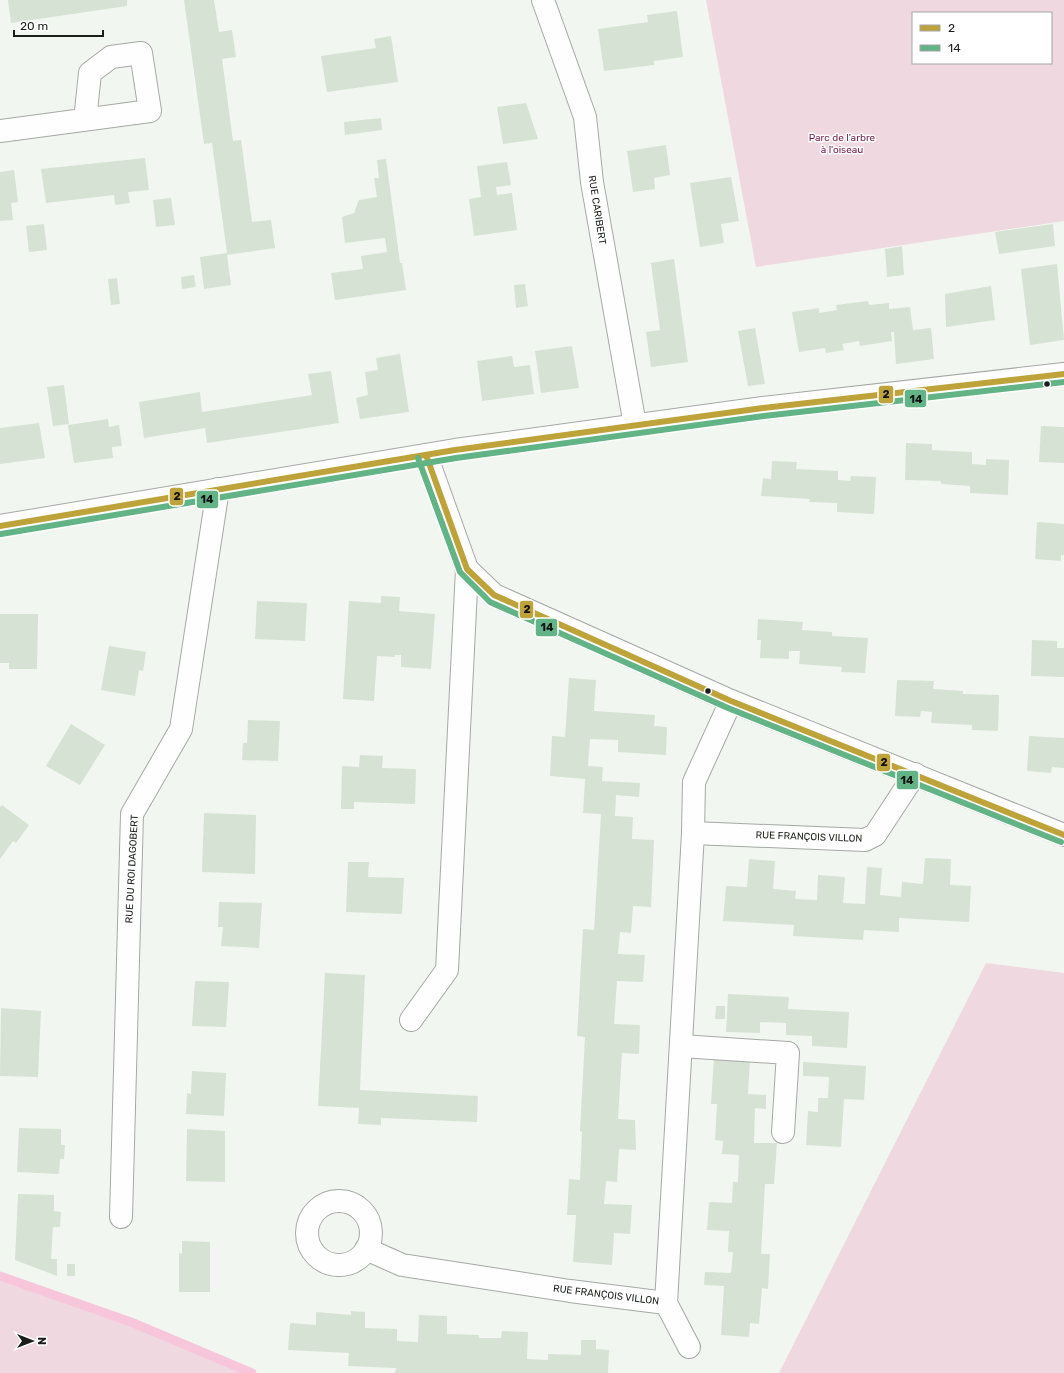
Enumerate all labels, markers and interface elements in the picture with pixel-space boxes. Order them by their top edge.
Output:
scale bar [14,12,103,38]
legend [912,12,1052,64]
text: 20 m [20,19,48,33]
text: 2 [948,21,955,35]
text: 14 [948,41,961,55]
park label: Parc de l'arbre à l'oiseau [809,132,876,156]
street label: RUE CARIBERT [586,175,608,246]
unlabelled marker [1042,379,1052,389]
line badge: 2 [878,385,894,404]
text: 2 [882,388,890,401]
line badge: 14 [904,389,927,408]
text: 14 [910,393,923,406]
line badge: 2 [169,487,184,506]
text: 2 [173,490,181,503]
line badge: 14 [196,490,219,509]
text: 14 [201,493,214,506]
line badge: 2 [519,600,534,619]
text: 2 [523,603,531,616]
line badge: 14 [535,618,558,637]
text: 14 [541,621,554,634]
unlabelled marker [703,686,713,696]
line badge: 2 [876,753,891,772]
text: 2 [880,756,888,769]
line badge: 14 [896,770,919,790]
text: 14 [901,774,914,787]
street label: RUE DU ROI DAGOBERT [123,814,141,924]
street label: RUE FRANÇOIS VILLON [755,829,863,845]
street label: RUE FRANÇOIS VILLON [552,1283,660,1307]
north arrow [12,1321,52,1361]
text: N [35,1337,48,1345]

